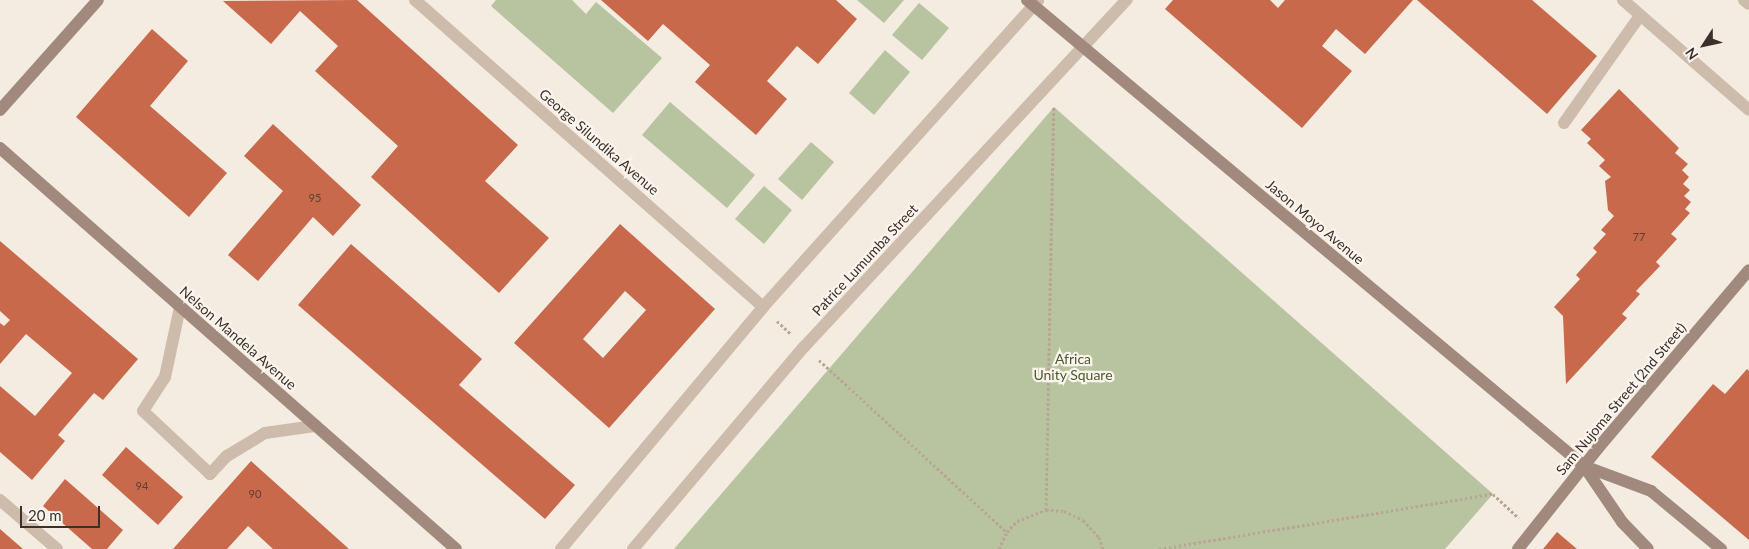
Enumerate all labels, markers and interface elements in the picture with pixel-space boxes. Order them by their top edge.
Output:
north arrow [1679,20,1729,70]
text: N [1681,45,1701,63]
street label: George Silundika Avenue [536,85,662,199]
street label: Jason Moyo Avenue [1262,176,1368,268]
house number: 95 [309,191,321,205]
street label: Patrice Lumumba Street [809,201,921,319]
house number: 77 [1633,230,1645,244]
street label: Nelson Mandela Avenue [176,283,300,393]
street label: Sam Nujoma Street (2nd Street) [1552,320,1690,478]
park label: Africa Unity Square [1033,351,1113,384]
house number: 94 [136,479,148,493]
house number: 90 [249,487,261,501]
scale bar [22,496,102,528]
text: 20 m [28,506,62,524]

